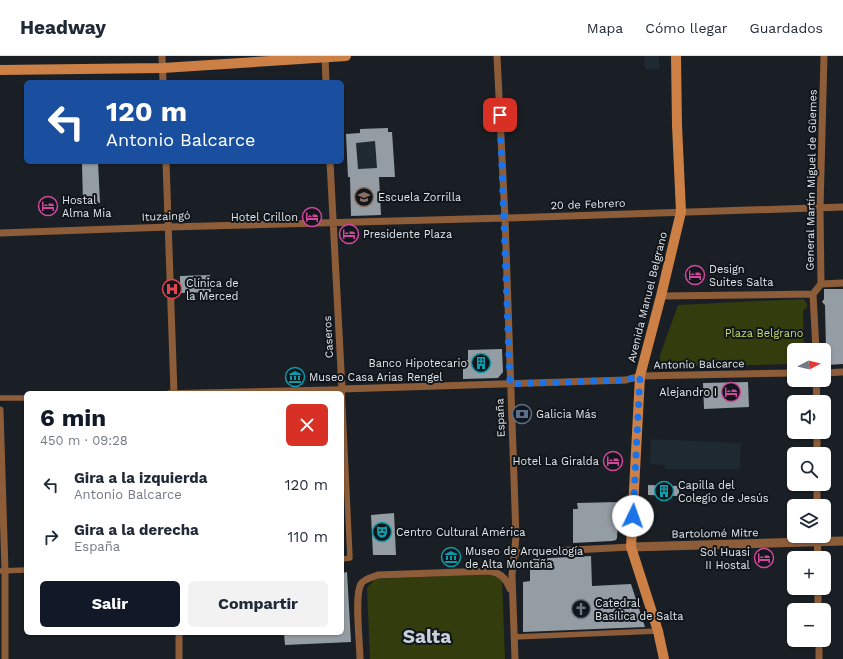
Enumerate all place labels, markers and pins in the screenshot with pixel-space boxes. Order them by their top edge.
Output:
pin [483,98,517,132]
school or university icon: Escuela Zorrilla [353,186,375,208]
place label: Escuela Zorrilla [378,191,461,204]
place label: Hostal Alma Mia [62,194,111,220]
hotel icon: Hostal Alma Mia [37,195,59,217]
hotel icon: Hotel Crillon [301,206,323,228]
place label: Hotel Crillon [231,211,298,224]
hotel icon: Presidente Plaza [338,223,360,245]
place label: Presidente Plaza [363,228,452,241]
place label: Design Suites Salta [709,263,773,289]
hotel icon: Design Suites Salta [684,264,706,286]
place label: Clínica de la Merced [186,277,239,303]
hospital icon: Clínica de la Merced [161,278,183,300]
building icon: Banco Hipotecario [470,352,492,374]
place label: Banco Hipotecario [369,357,467,370]
museum icon: Museo Casa Arias Rengel [284,366,306,388]
place label: Museo Casa Arias Rengel [309,371,443,384]
hotel icon: Alejandro I [720,381,742,403]
place label: Alejandro I [659,386,717,399]
bank icon: Galicia Más [511,403,533,425]
place label: Galicia Más [536,408,597,421]
hotel icon: Hotel La Giralda [602,450,624,472]
place label: Hotel La Giralda [513,455,599,468]
place label: Capilla del Colegio de Jesús [678,479,769,505]
building icon: Capilla del Colegio de Jesús [653,480,675,502]
theatre icon: Centro Cultural América [371,521,393,543]
place label: Centro Cultural América [396,526,526,539]
place label: Museo de Arqueología de Alta Montaña [465,545,583,571]
museum icon: Museo de Arqueología de Alta Montaña [440,546,462,568]
place label: Sol Huasi II Hostal [700,546,751,572]
hotel icon: Sol Huasi II Hostal [753,547,775,569]
place label: Catedral Basílica de Salta [595,597,683,623]
church icon: Catedral Basílica de Salta [570,598,592,620]

